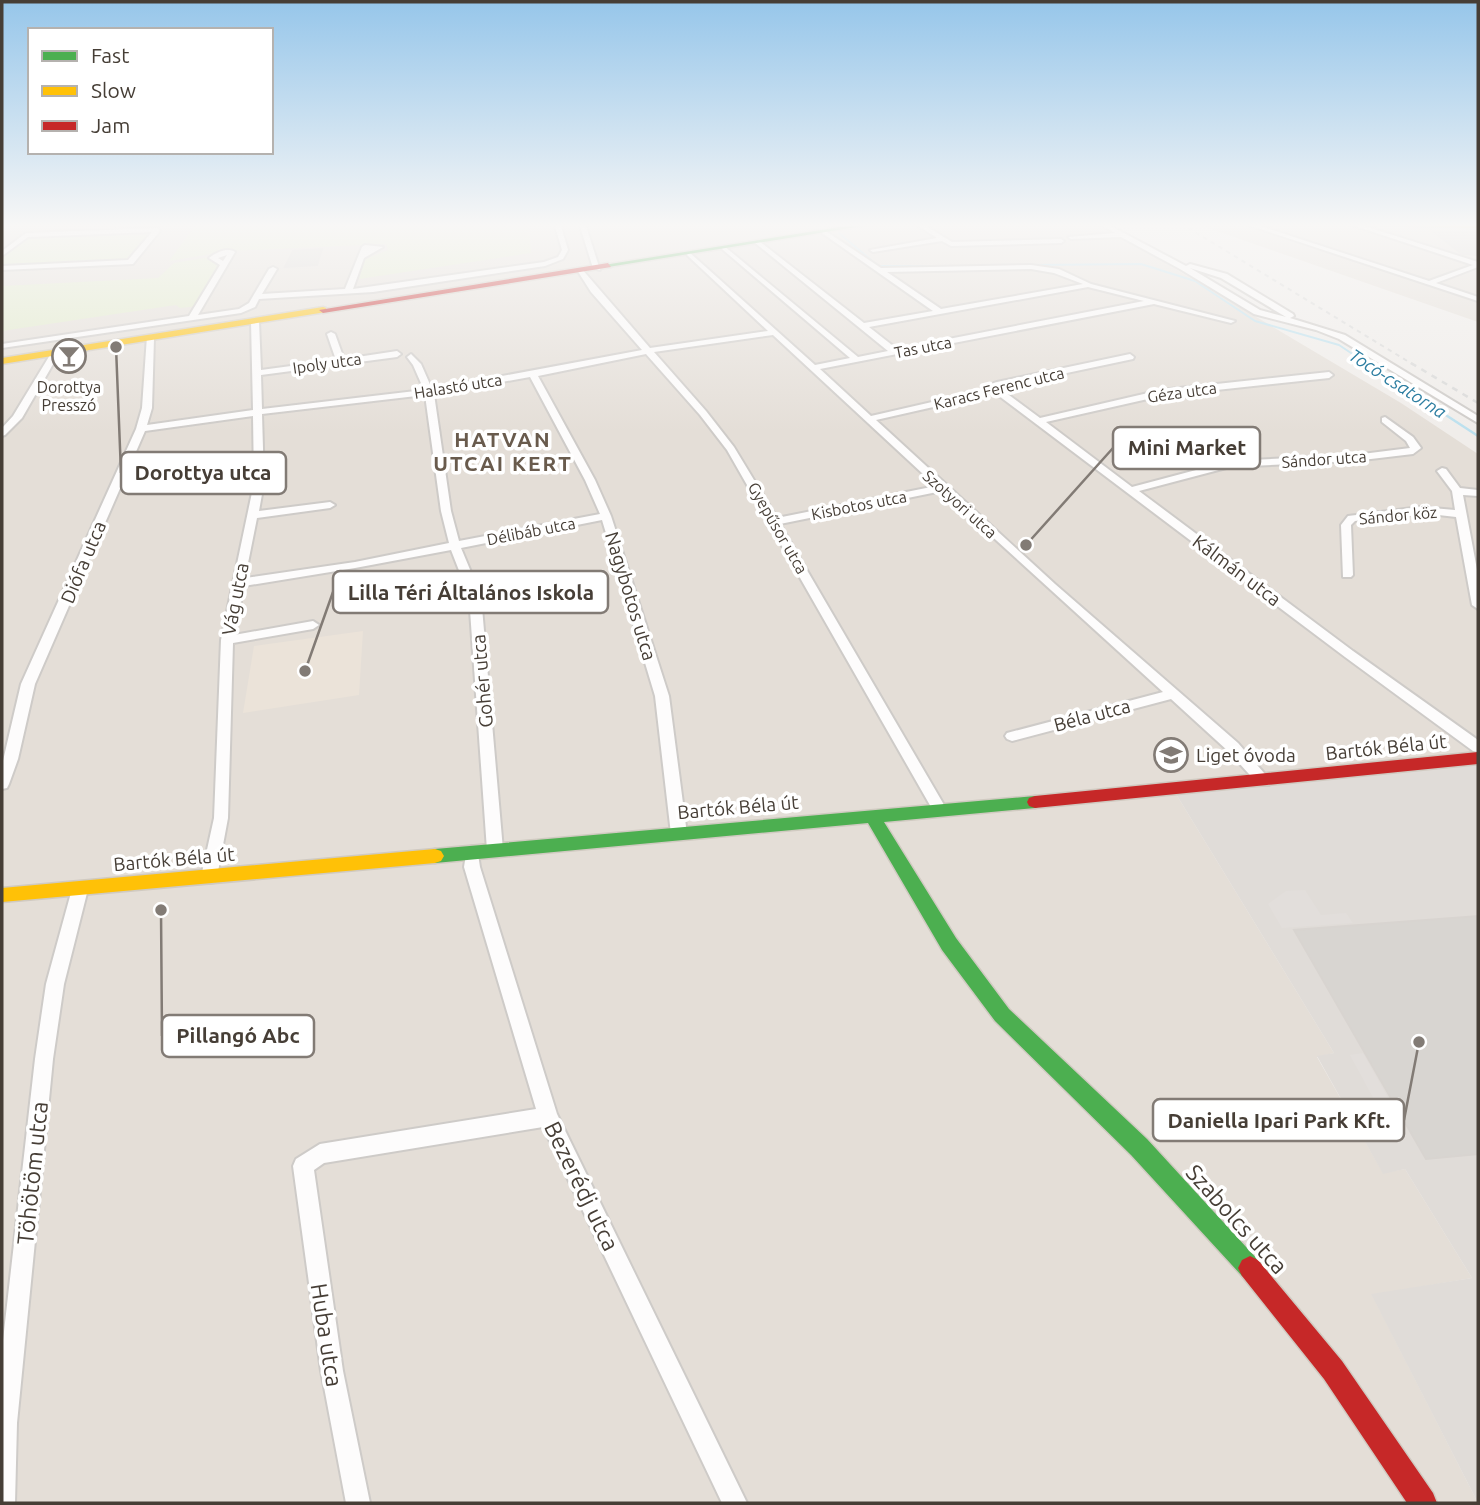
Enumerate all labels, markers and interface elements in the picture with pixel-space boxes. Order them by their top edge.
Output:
legend [28,28,273,154]
text: Fast [91,43,129,67]
text: Slow [91,78,136,102]
text: Jam [91,113,130,137]
street label: Tas utca [893,333,953,361]
bar icon: Dorottya Presszó [50,337,88,375]
water label: Tocó-csatorna [1346,344,1450,422]
street label: Ipoly utca [291,349,363,377]
street label: Karacs Ferenc utca [932,363,1066,413]
street label: Halastó utca [413,370,503,402]
place label: Dorottya Presszó [37,378,101,414]
street label: Géza utca [1146,378,1218,406]
district label: HATVAN UTCAI KERT [433,427,573,475]
callout: Mini Market [1113,427,1260,469]
text: Mini Market [1128,435,1246,459]
street label: Sándor utca [1281,447,1367,471]
callout: Dorottya utca [121,452,286,494]
text: Dorottya utca [134,460,272,484]
street label: Szotyori utca [919,466,1001,542]
street label: Gyepűsor utca [745,479,811,577]
street label: Kisbotos utca [810,487,908,523]
street label: Sándor köz [1358,503,1438,527]
street label: Délibáb utca [485,514,577,548]
street label: Diófa utca [56,518,110,606]
street label: Nagybotos utca [601,529,661,663]
street label: Kálmán utca [1189,530,1285,610]
street label: Vág utca [217,561,253,637]
callout: Lilla Téri Általános Iskola [333,571,608,613]
text: Lilla Téri Általános Iskola [348,580,594,604]
street label: Gohér utca [467,634,497,728]
street label: Béla utca [1051,694,1133,736]
street label: Bartók Béla út [1324,730,1448,764]
school or university icon: Liget óvoda [1152,736,1190,774]
place label: Liget óvoda [1196,744,1296,766]
street label: Bartók Béla út [677,791,800,823]
street label: Bartók Béla út [113,843,236,875]
callout: Pillangó Abc [162,1015,314,1057]
text: Pillangó Abc [176,1023,300,1047]
callout: Daniella Ipari Park Kft. [1153,1099,1404,1141]
street label: Töhötöm utca [12,1100,52,1246]
text: Daniella Ipari Park Kft. [1168,1108,1390,1132]
street label: Bezerédj utca [540,1117,624,1255]
street label: Szabolcs utca [1182,1159,1292,1279]
street label: Huba utca [306,1282,348,1388]

